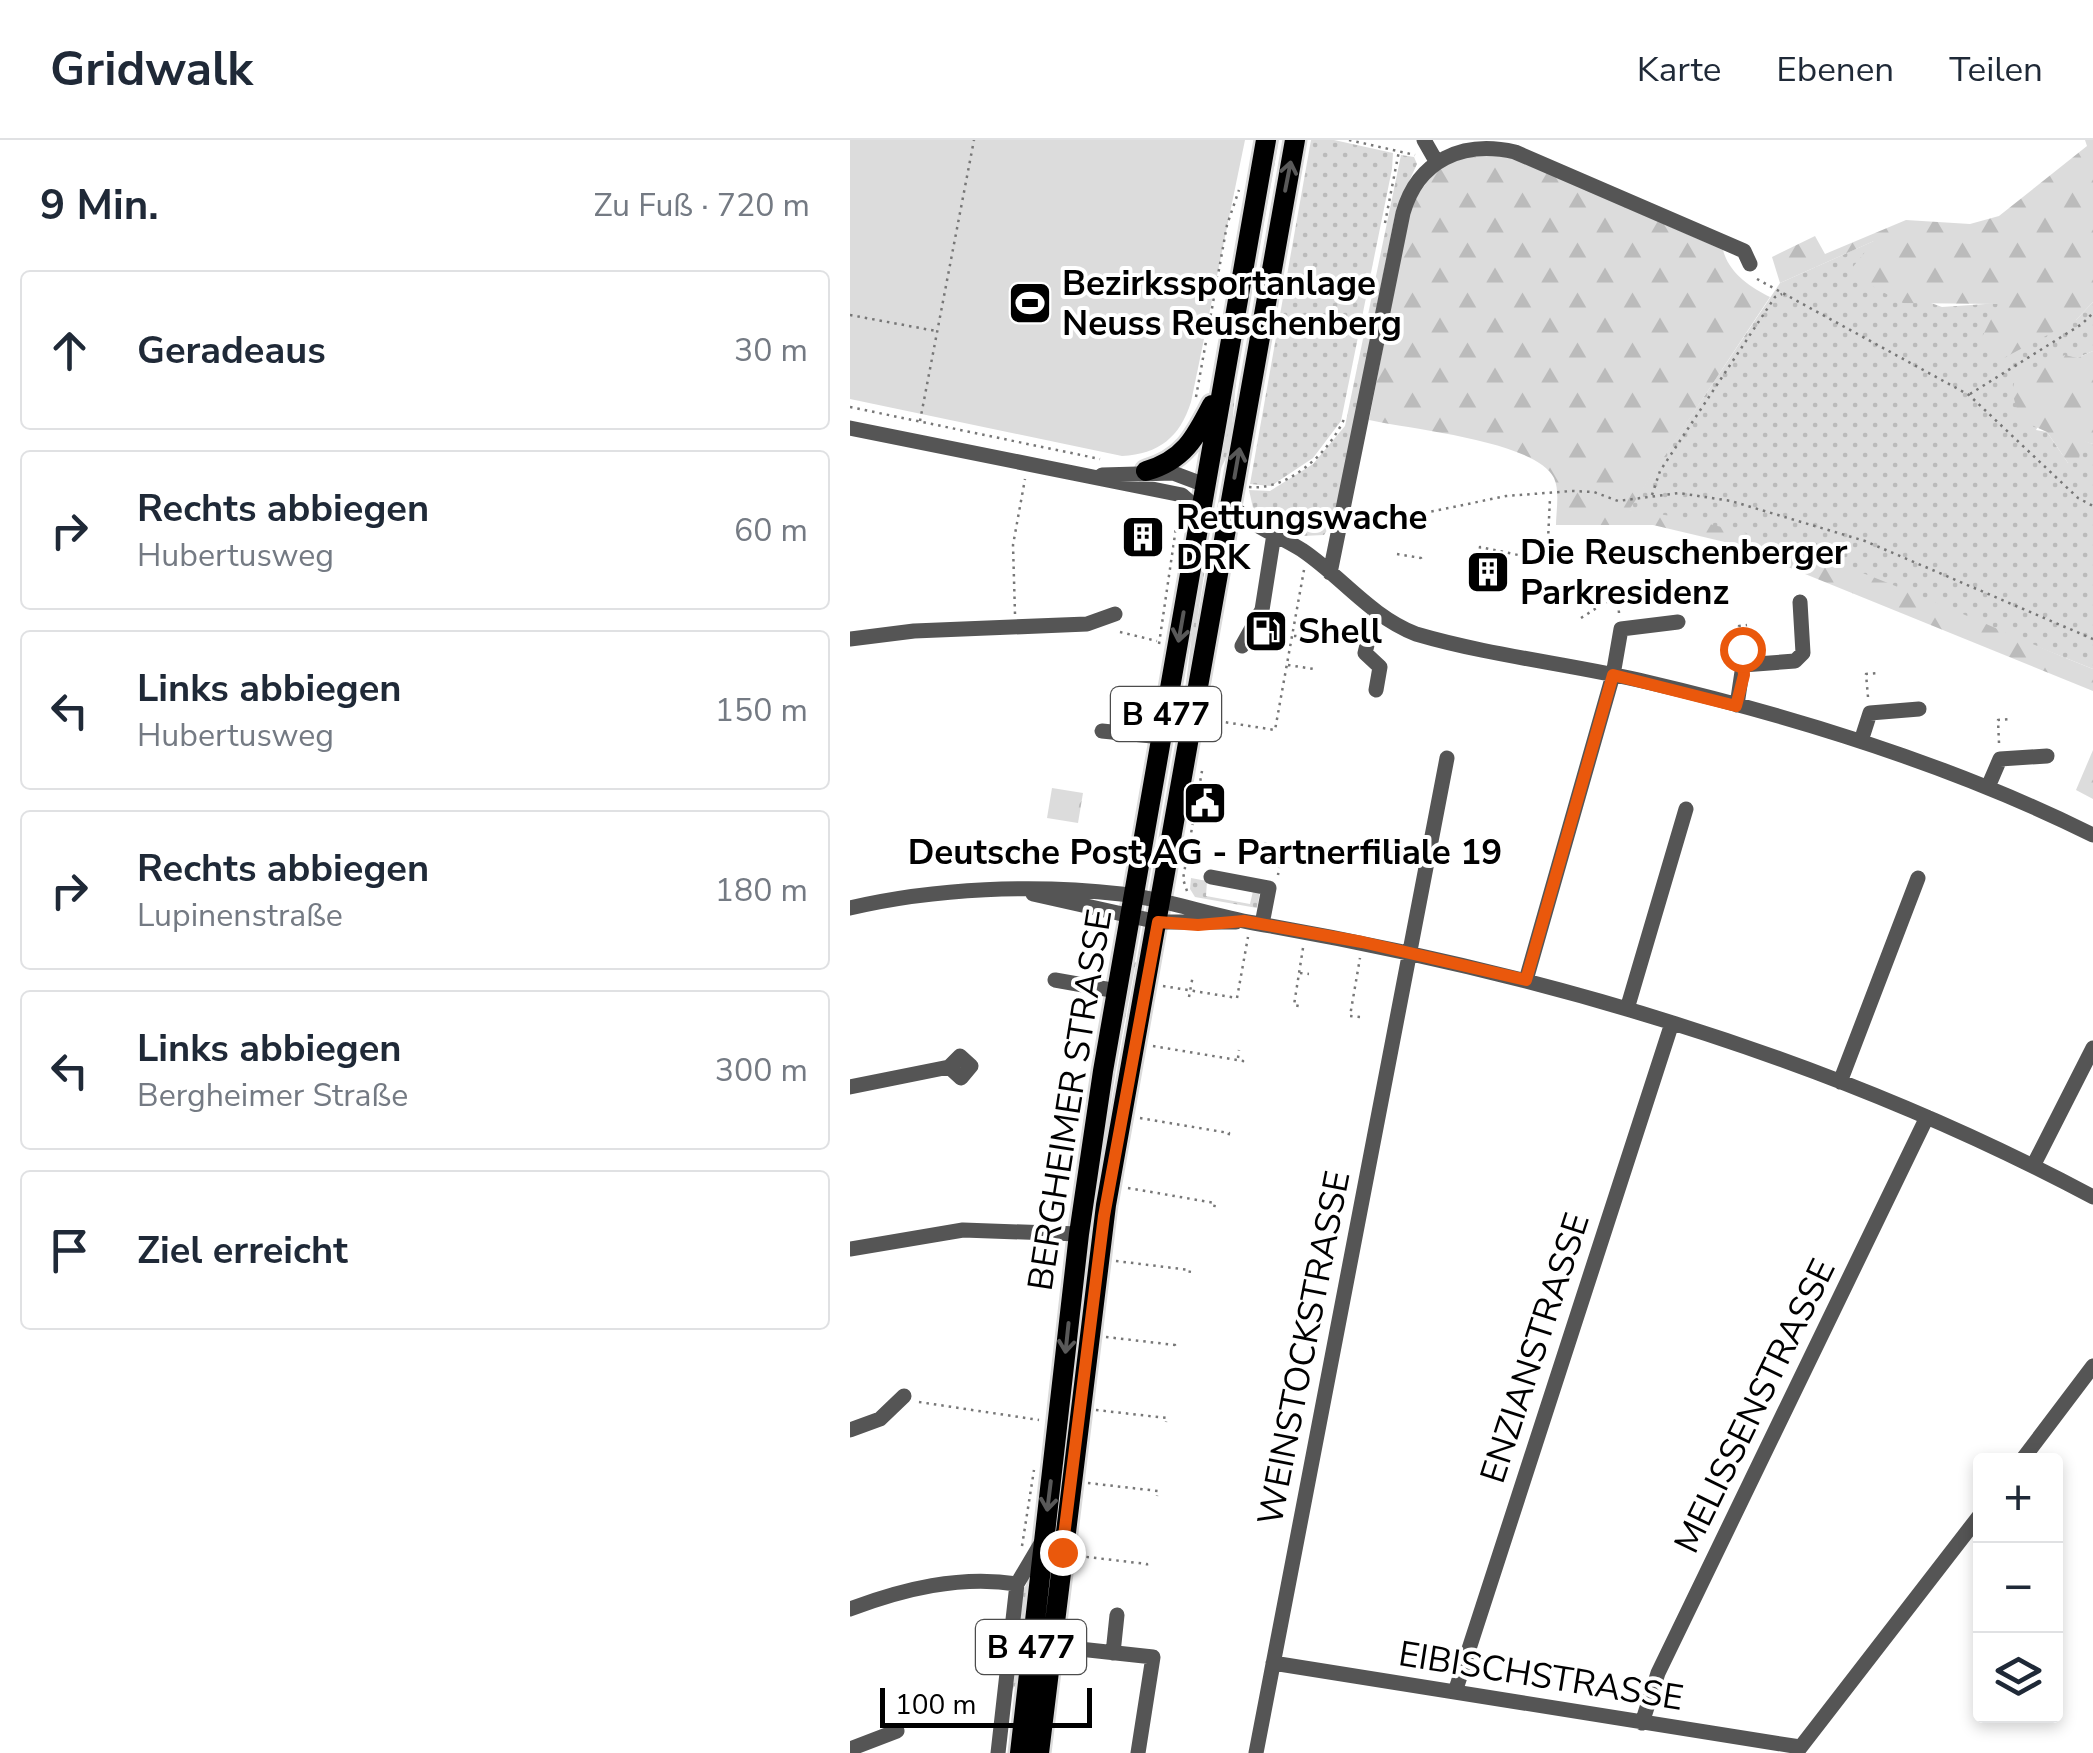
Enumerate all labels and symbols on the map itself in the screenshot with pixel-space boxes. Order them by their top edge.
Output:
one-way arrow [1279,160,1298,192]
place label: Bezirkssportanlage Neuss Reuschenberg [1062,260,1402,347]
sports icon: Bezirkssportanlage Neuss Reuschenberg [1007,280,1053,326]
one-way arrow [1228,447,1247,480]
place label: Rettungswache DRK [1176,494,1428,581]
building icon: Rettungswache DRK [1120,514,1166,560]
place label: Die Reuschenberger Parkresidenz [1520,529,1848,616]
building icon: Die Reuschenberger Parkresidenz [1465,549,1511,595]
fuel station icon: Shell [1243,608,1289,654]
place label: Shell [1298,608,1382,655]
one-way arrow [1171,610,1190,643]
route start [1720,627,1766,673]
road number: B 477 [1111,687,1221,741]
public building icon: Deutsche Post AG - Partnerfiliale 19 [1182,780,1228,826]
place label: Deutsche Post AG - Partnerfiliale 19 [908,829,1502,876]
street label: BERGHEIMER STRASSE [1017,906,1123,1294]
street label: WEINSTOCKSTRASSE [1247,1167,1361,1529]
street label: ENZIANSTRASSE [1469,1207,1601,1489]
street label: MELISSENSTRASSE [1663,1251,1847,1561]
one-way arrow [1057,1322,1076,1354]
one-way arrow [1039,1480,1057,1512]
route end [1040,1530,1086,1576]
road number: B 477 [976,1620,1086,1674]
street label: EIBISCHSTRASSE [1395,1630,1687,1722]
scale bar [880,1683,1092,1728]

